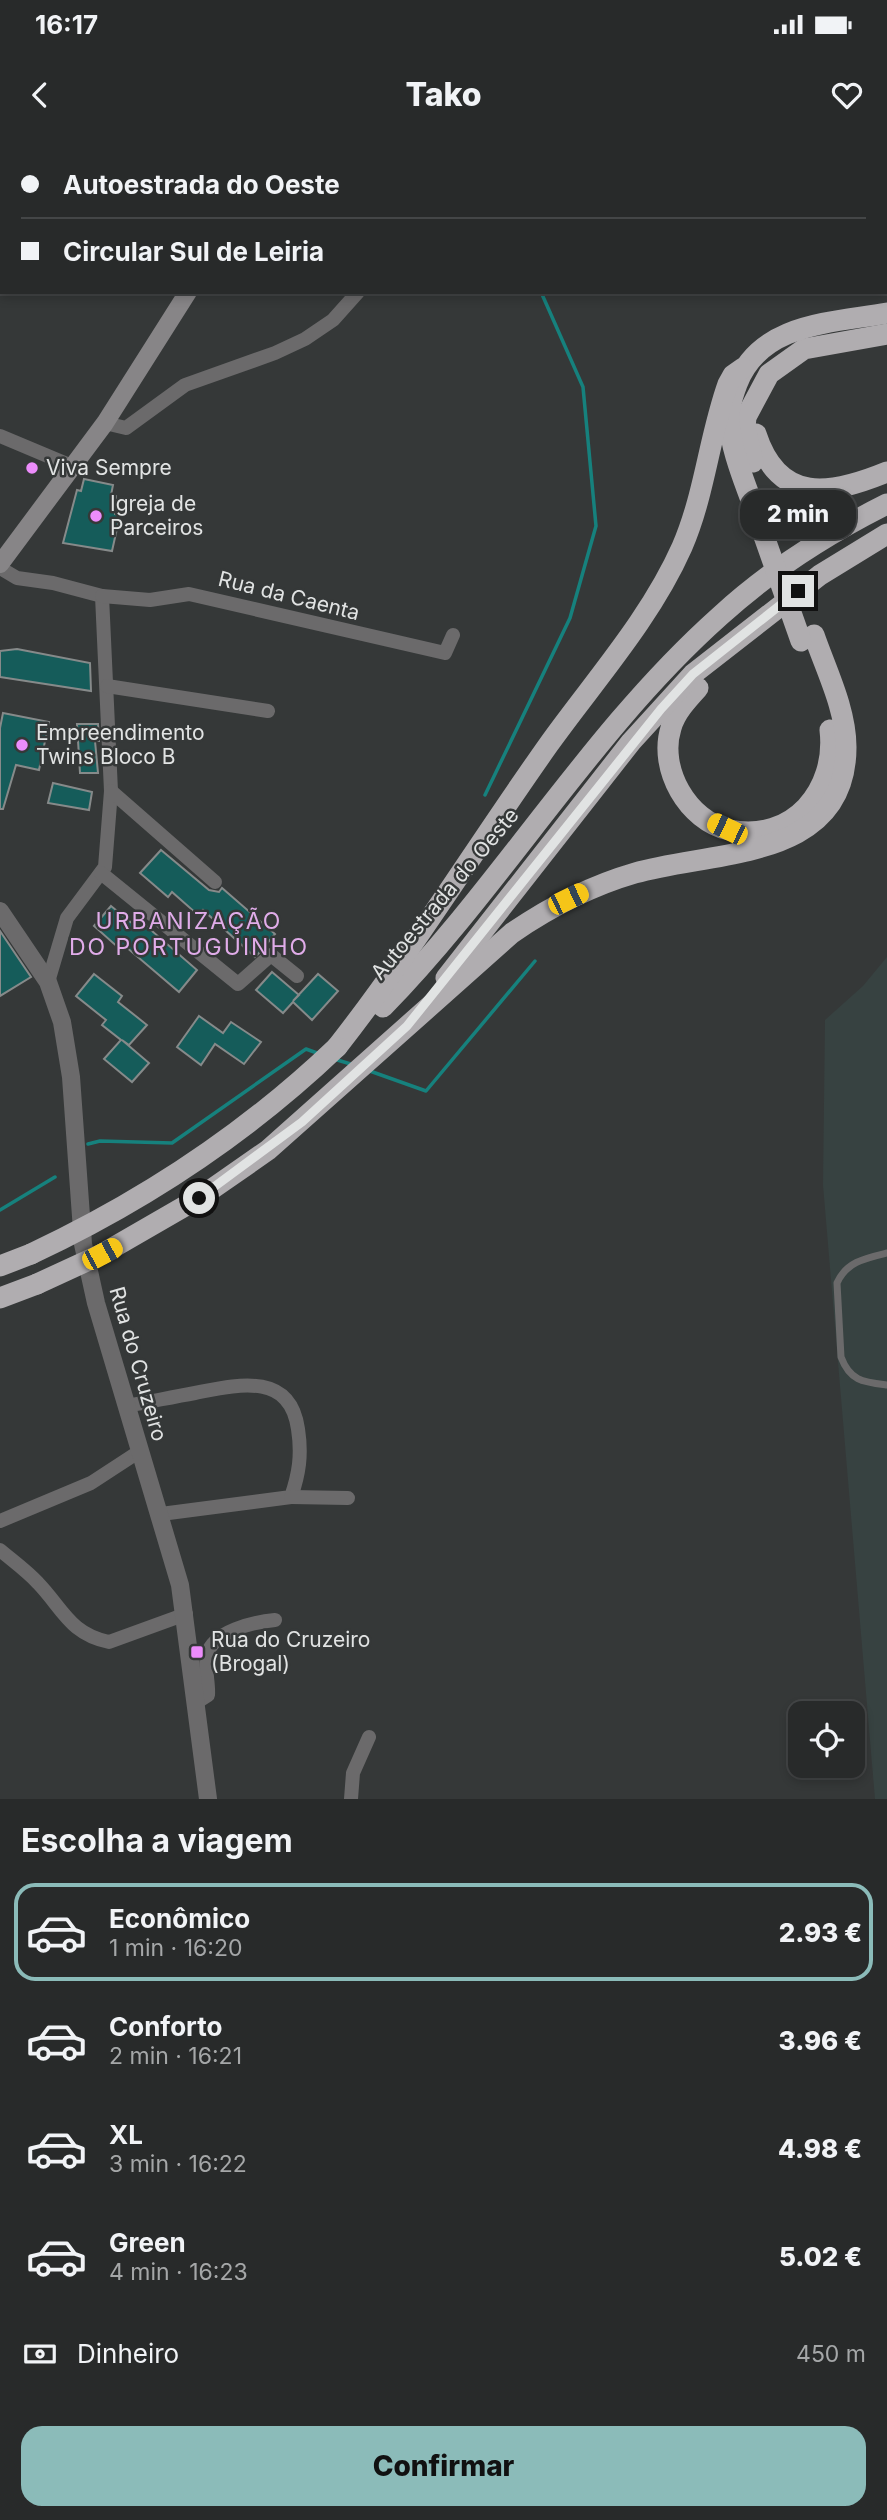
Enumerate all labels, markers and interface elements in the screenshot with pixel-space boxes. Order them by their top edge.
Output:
text: 16:17 [35,9,98,40]
text: Tako [405,75,482,114]
icon: back [21,76,59,114]
icon: heart [828,76,866,114]
text: Autoestrada do Oeste [63,169,340,200]
text: Circular Sul de Leiria [63,236,324,267]
place label: Viva Sempre [46,455,172,480]
marker: Viva Sempre [24,460,40,476]
callout: 2 min [740,490,856,538]
place label: Igreja de Parceiros [110,491,203,540]
text: 2 min [767,500,829,528]
marker: Igreja de Parceiros [88,508,104,524]
street label: Rua da Caenta [216,566,362,625]
route end [782,575,814,607]
place label: Empreendimento Twins Bloco B [36,720,205,769]
marker: Empreendimento Twins Bloco B [14,737,30,753]
street label: Autoestrada do Oeste [366,803,524,985]
car [704,810,751,848]
car [545,880,592,918]
district label: URBANIZAÇÃO DO PORTUGUINHO [69,907,309,961]
route start [183,1182,215,1214]
car [79,1235,126,1273]
street label: Rua do Cruzeiro [104,1284,172,1444]
place label: Rua do Cruzeiro (Brogal) [211,1627,370,1676]
marker: Rua do Cruzeiro (Brogal) [189,1644,205,1660]
map controls [788,1701,865,1778]
button: locate [788,1701,865,1778]
text: Escolha a viagem [21,1821,293,1860]
icon: car [25,1901,88,1964]
text: Econômico [109,1903,250,1934]
text: 2.93 € [779,1917,862,1948]
text: 1 min · 16:20 [109,1934,242,1962]
icon: car [25,2009,88,2072]
text: Conforto [109,2011,222,2042]
text: 3.96 € [779,2025,862,2056]
text: 2 min · 16:21 [109,2042,242,2070]
icon: car [25,2117,88,2180]
text: XL [109,2119,143,2150]
text: 4.98 € [778,2133,862,2164]
text: 3 min · 16:22 [109,2150,247,2178]
icon: car [25,2225,88,2288]
text: Green [109,2227,186,2258]
text: 5.02 € [779,2241,862,2272]
text: 4 min · 16:23 [109,2258,248,2286]
icon: cash [21,2335,59,2373]
text: Dinheiro [77,2338,179,2369]
text: 450 m [796,2340,866,2368]
button: Confirmar [21,2426,866,2506]

